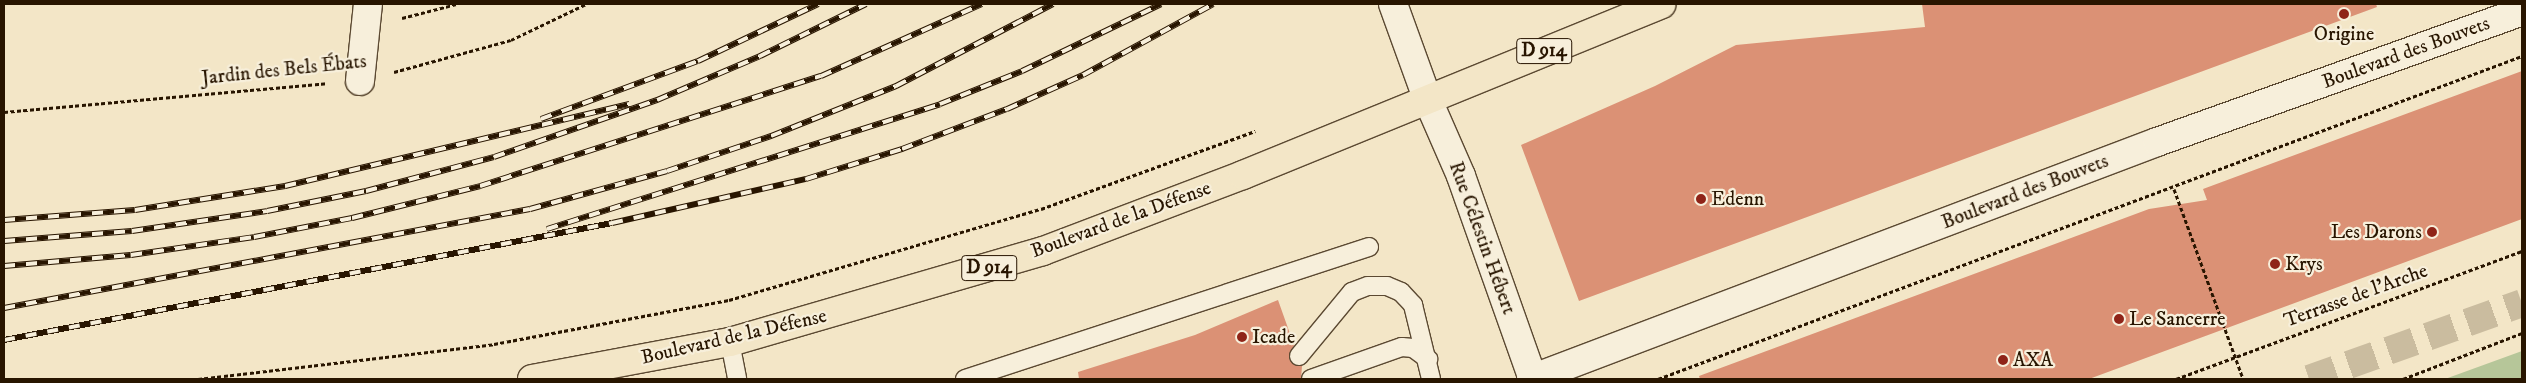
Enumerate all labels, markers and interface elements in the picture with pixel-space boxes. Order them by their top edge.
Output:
marker: Origine [2338,8,2350,20]
street label: Boulevard des Bouvets [2319,12,2493,94]
place label: Origine [2314,22,2374,46]
road number: D 914 [1515,34,1573,68]
street label: Jardin des Bels Ébats [200,49,368,91]
street label: Boulevard des Bouvets [1938,149,2112,235]
street label: Rue Célestin Hébert [1443,158,1521,318]
street label: Boulevard de la Défense [1028,176,1214,264]
place label: Edenn [1711,187,1764,211]
marker: Edenn [1695,193,1707,205]
place label: Les Darons [2331,220,2422,244]
marker: Les Darons [2426,226,2438,238]
road number: D 914 [960,252,1018,284]
place label: Krys [2285,252,2323,276]
marker: Krys [2269,258,2281,270]
street label: Terrasse de l'Arche [2281,259,2431,333]
street label: Boulevard de la Défense [639,304,829,370]
place label: Le Sancerre [2129,307,2225,331]
marker: Le Sancerre [2113,313,2125,325]
place label: Icade [1252,325,1295,349]
marker: Icade [1236,331,1248,343]
place label: AXA [2013,348,2053,372]
marker: AXA [1997,354,2009,366]

